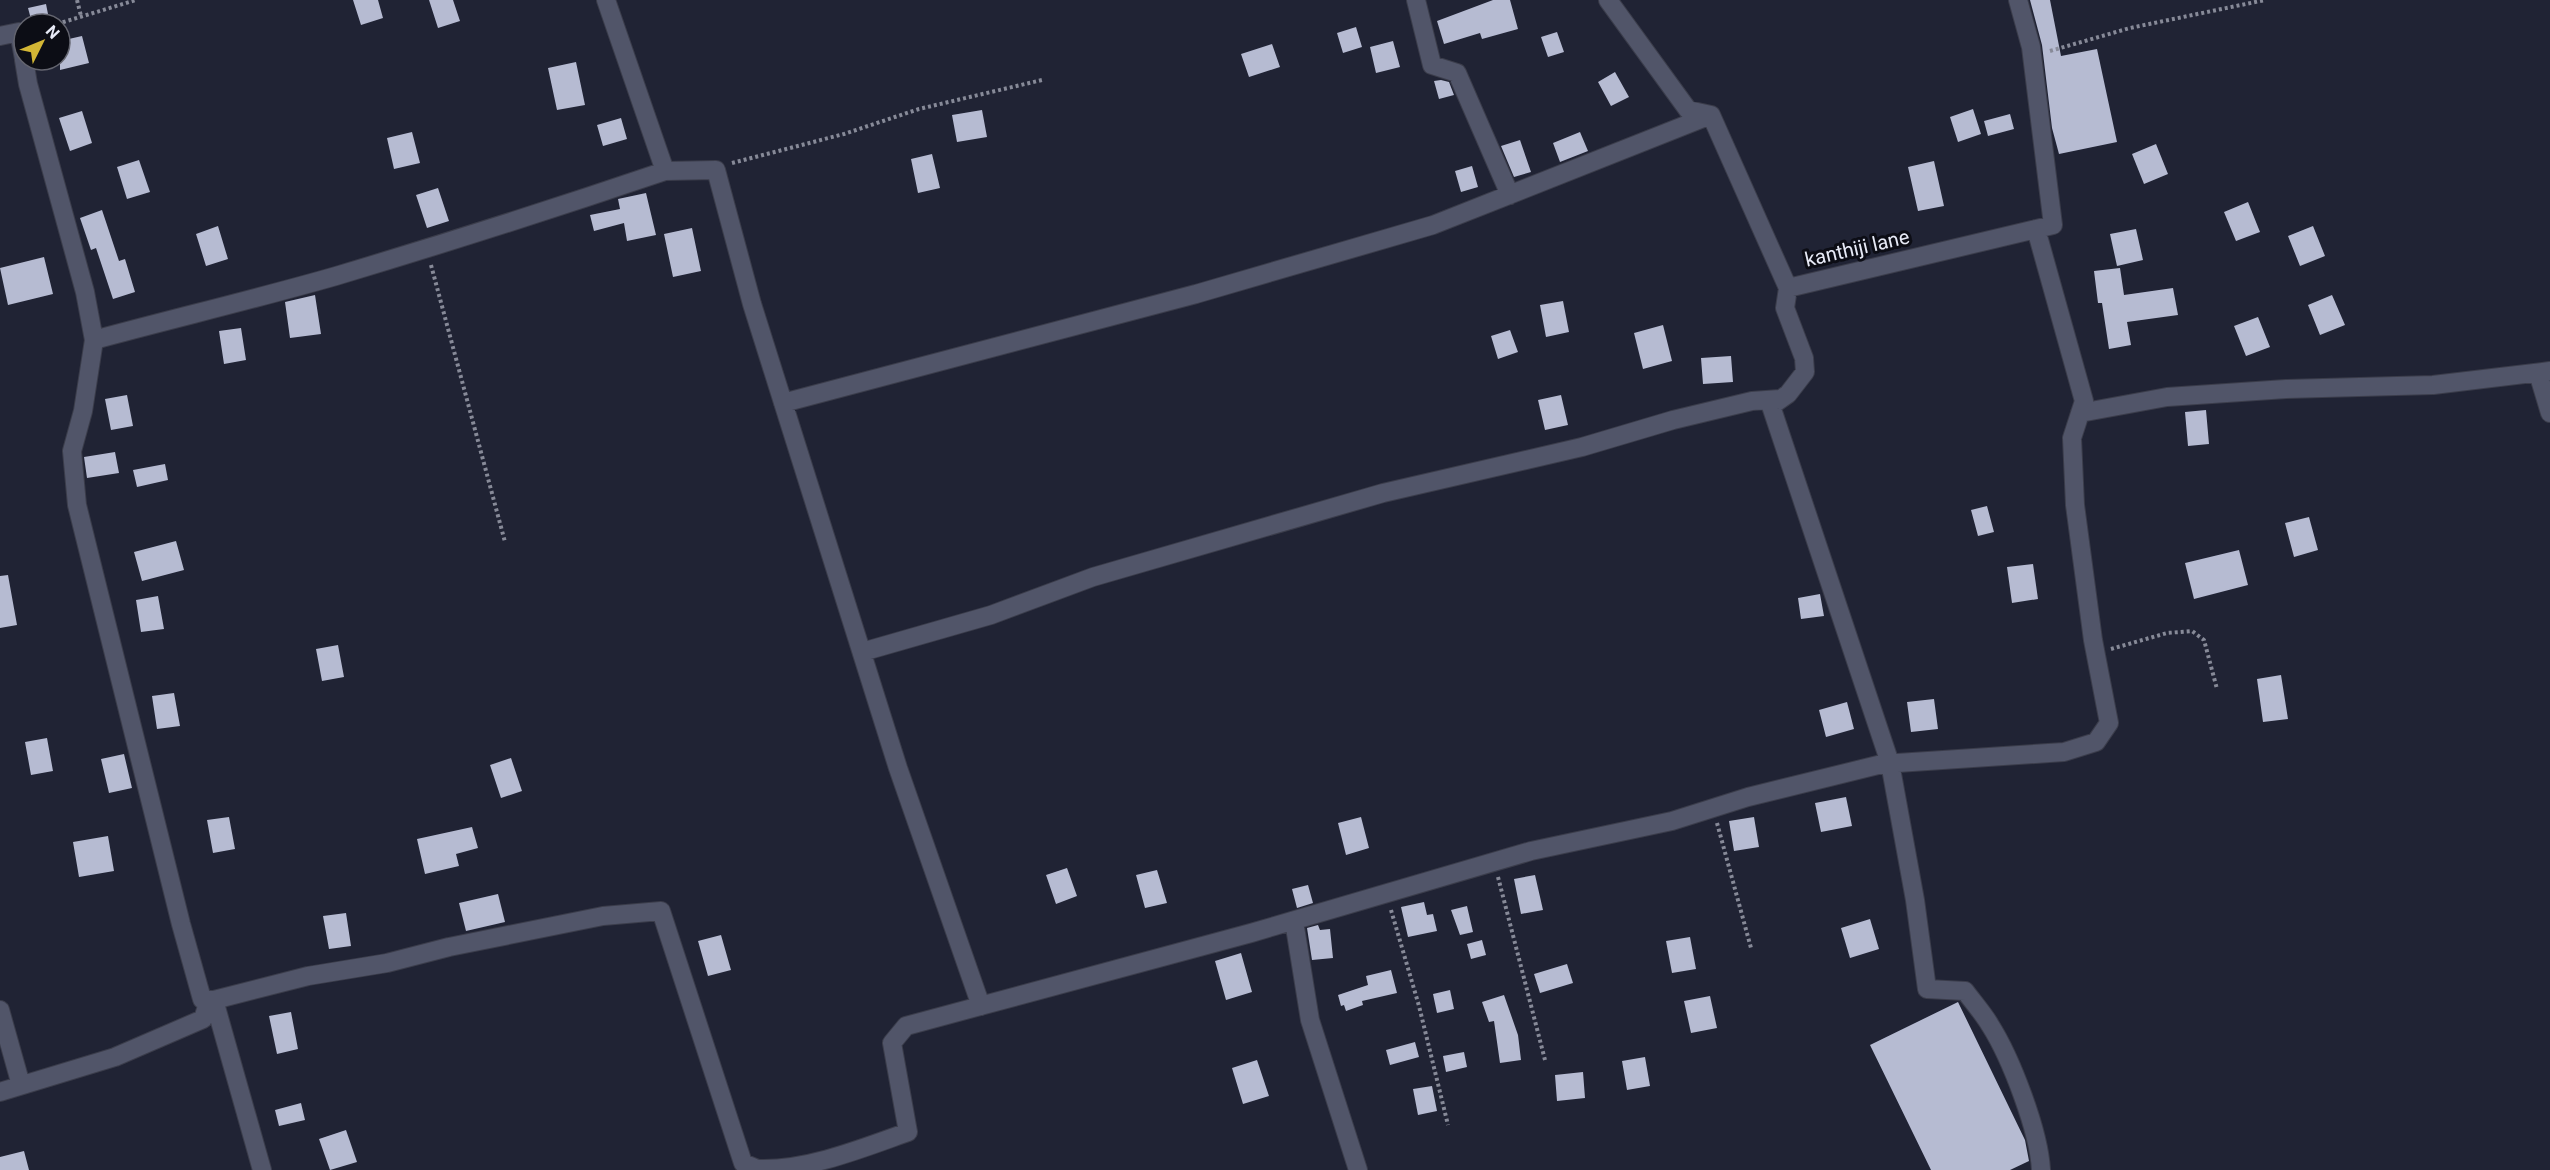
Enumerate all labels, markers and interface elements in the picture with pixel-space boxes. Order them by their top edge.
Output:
north arrow [12,12,72,72]
text: N [42,22,63,43]
street label: kanthiji lane [1802,224,1912,272]

